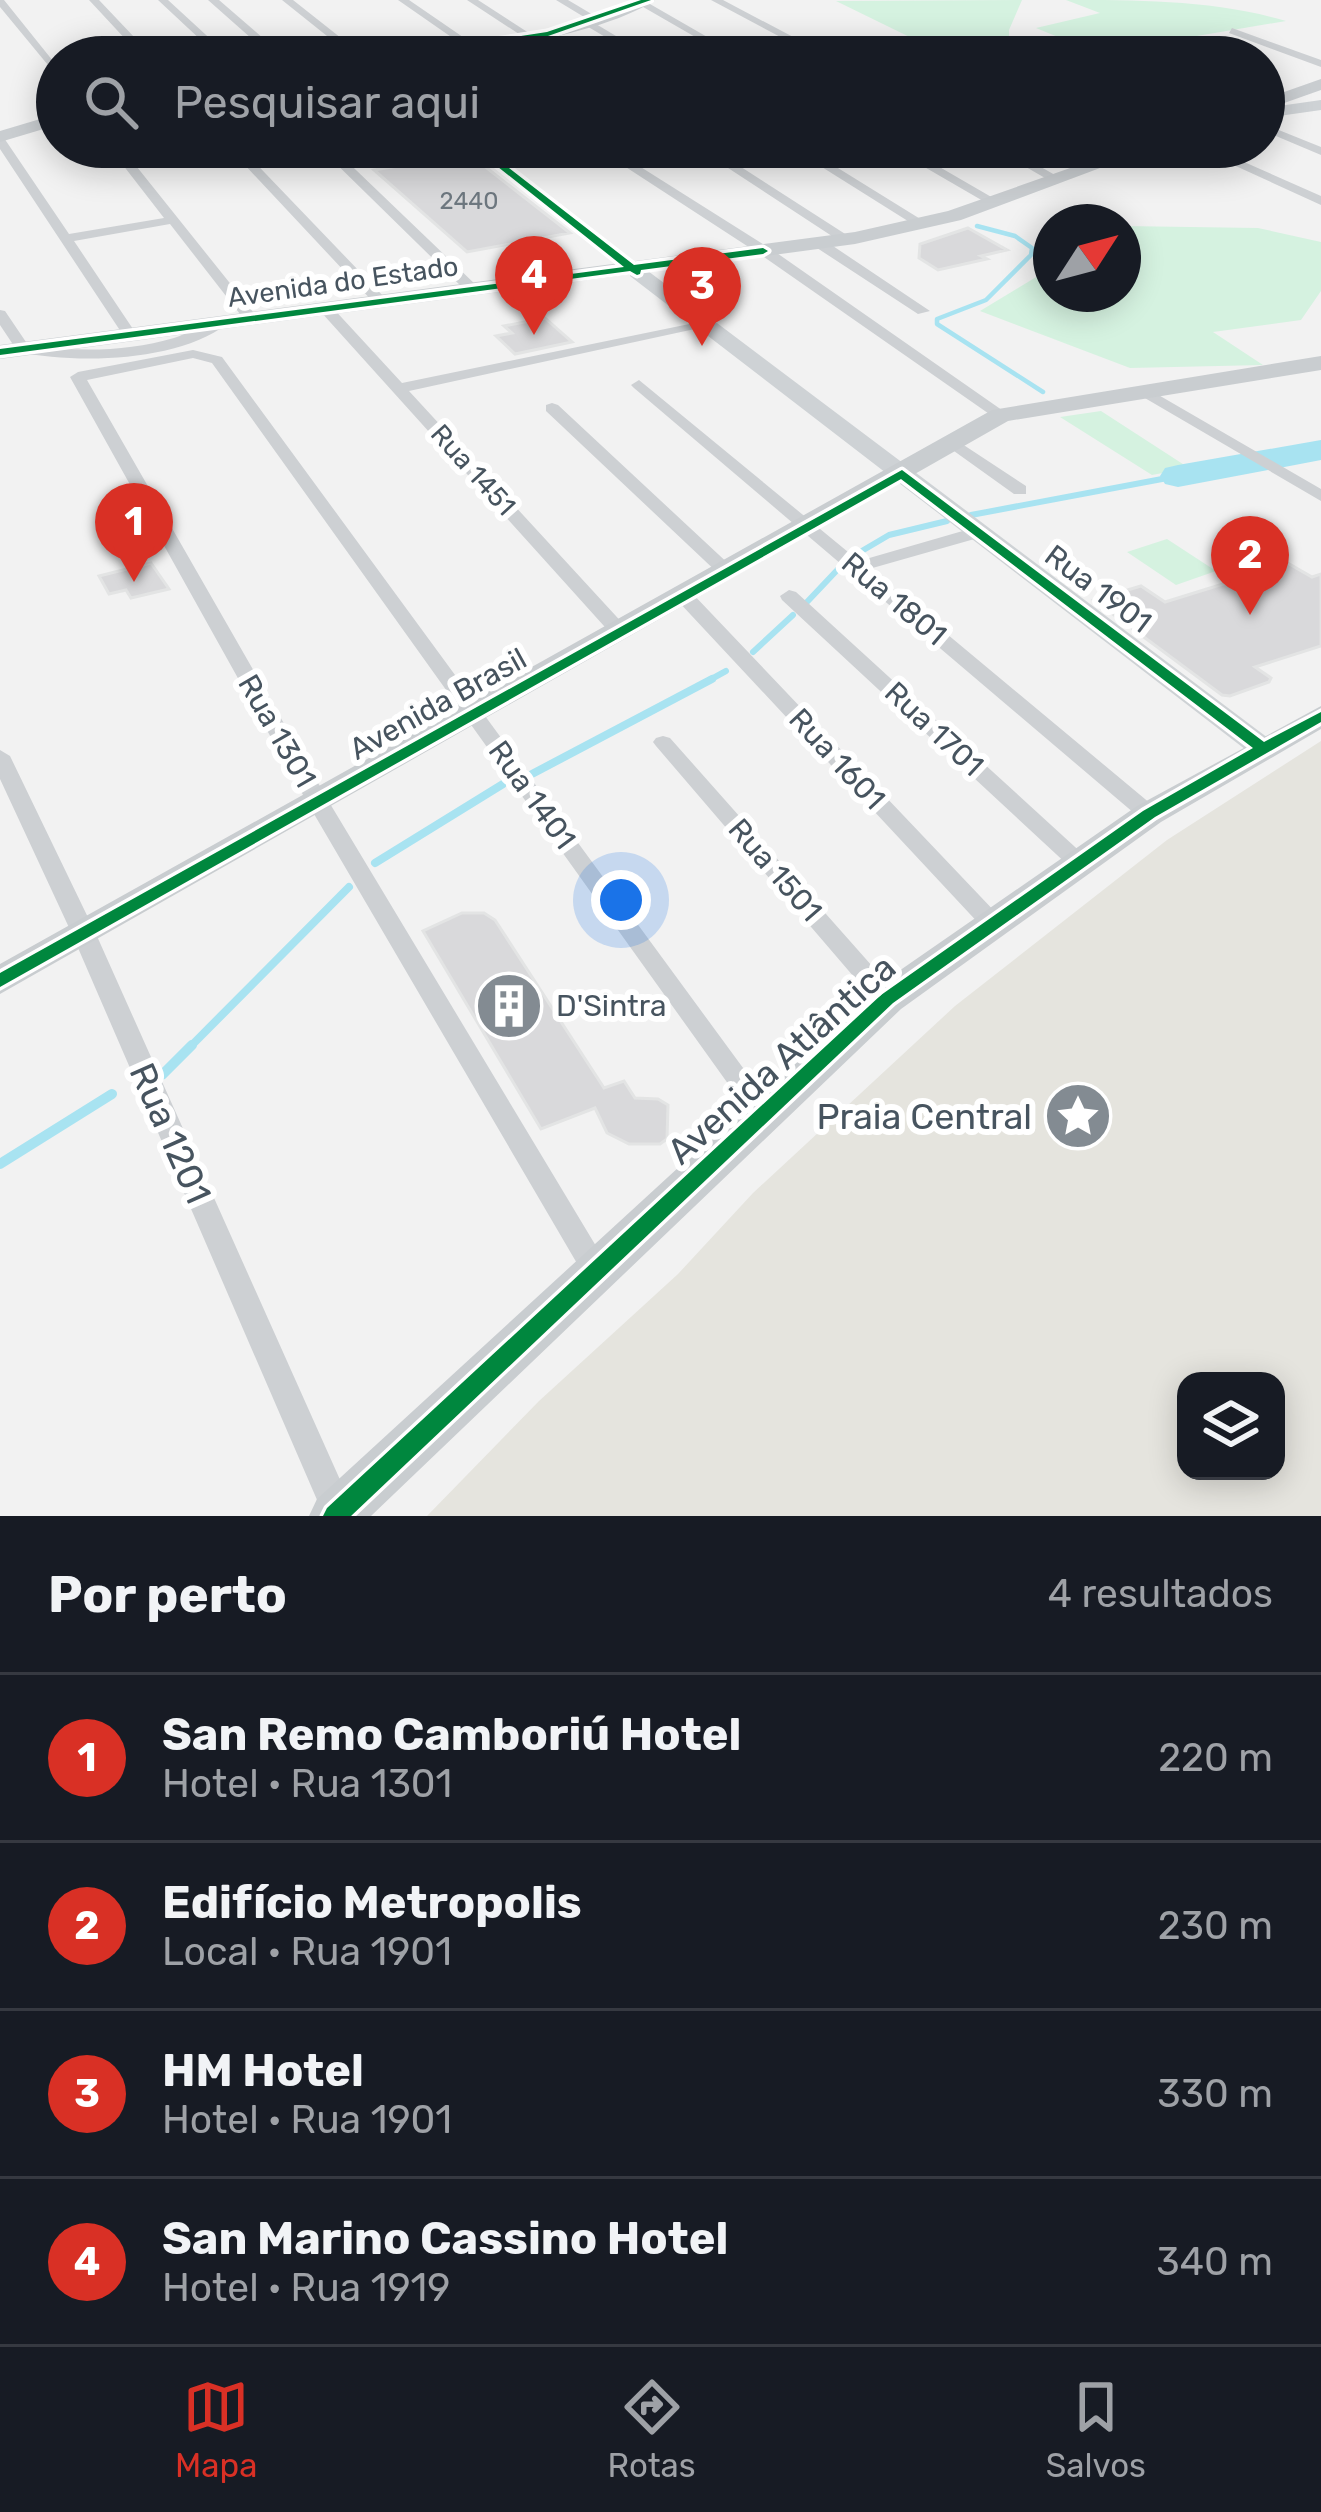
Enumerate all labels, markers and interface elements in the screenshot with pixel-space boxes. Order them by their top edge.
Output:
search box [36,36,1285,168]
icon: search [78,69,144,135]
text: Pesquisar aqui [174,76,480,129]
house number: 2440 [440,187,498,215]
north arrow [1033,204,1141,312]
pin: 4 [495,236,573,335]
pin: 3 [663,247,741,346]
street label: Avenida do Estado [226,250,460,314]
street label: Rua 1451 [424,418,522,522]
pin: 1 [95,483,173,582]
pin: 2 [1211,516,1289,615]
street label: Rua 1901 [1038,537,1158,641]
street label: Rua 1801 [834,545,954,653]
street label: Avenida Brasil [343,641,533,767]
street label: Rua 1301 [230,668,324,794]
street label: Rua 1701 [877,674,991,784]
street label: Rua 1601 [781,701,893,817]
street label: Rua 1401 [481,734,583,856]
street label: Rua 1501 [721,811,829,929]
your location [591,870,651,930]
street label: Avenida Atlântica [658,946,904,1173]
building icon: D'Sintra [474,971,544,1041]
place label: D'Sintra [556,988,667,1024]
street label: Rua 1201 [121,1057,220,1210]
place icon: Praia Central [1043,1081,1113,1151]
place label: Praia Central [816,1095,1032,1138]
map controls [1177,1372,1285,1480]
button: layers [1177,1372,1285,1480]
text: Por perto [48,1564,287,1625]
text: 4 resultados [1048,1571,1273,1617]
text: San Remo Camboriú Hotel [162,1708,741,1761]
text: 1 [77,1735,97,1781]
text: 220 m [1158,1735,1273,1781]
text: Hotel · Rua 1301 [162,1761,452,1807]
text: Edifício Metropolis [162,1876,582,1929]
text: 2 [74,1903,100,1949]
text: 230 m [1158,1903,1273,1949]
text: Local · Rua 1901 [162,1929,452,1975]
text: HM Hotel [162,2044,364,2097]
text: 3 [74,2071,100,2117]
text: 330 m [1157,2071,1273,2117]
text: Hotel · Rua 1901 [162,2097,452,2143]
text: San Marino Cassino Hotel [162,2212,728,2265]
text: 4 [74,2239,100,2285]
text: 340 m [1156,2239,1273,2285]
text: Hotel · Rua 1919 [162,2265,450,2311]
tab: Mapa [175,2374,257,2485]
tab: Rotas [607,2374,696,2485]
tab: Salvos [1046,2374,1146,2485]

